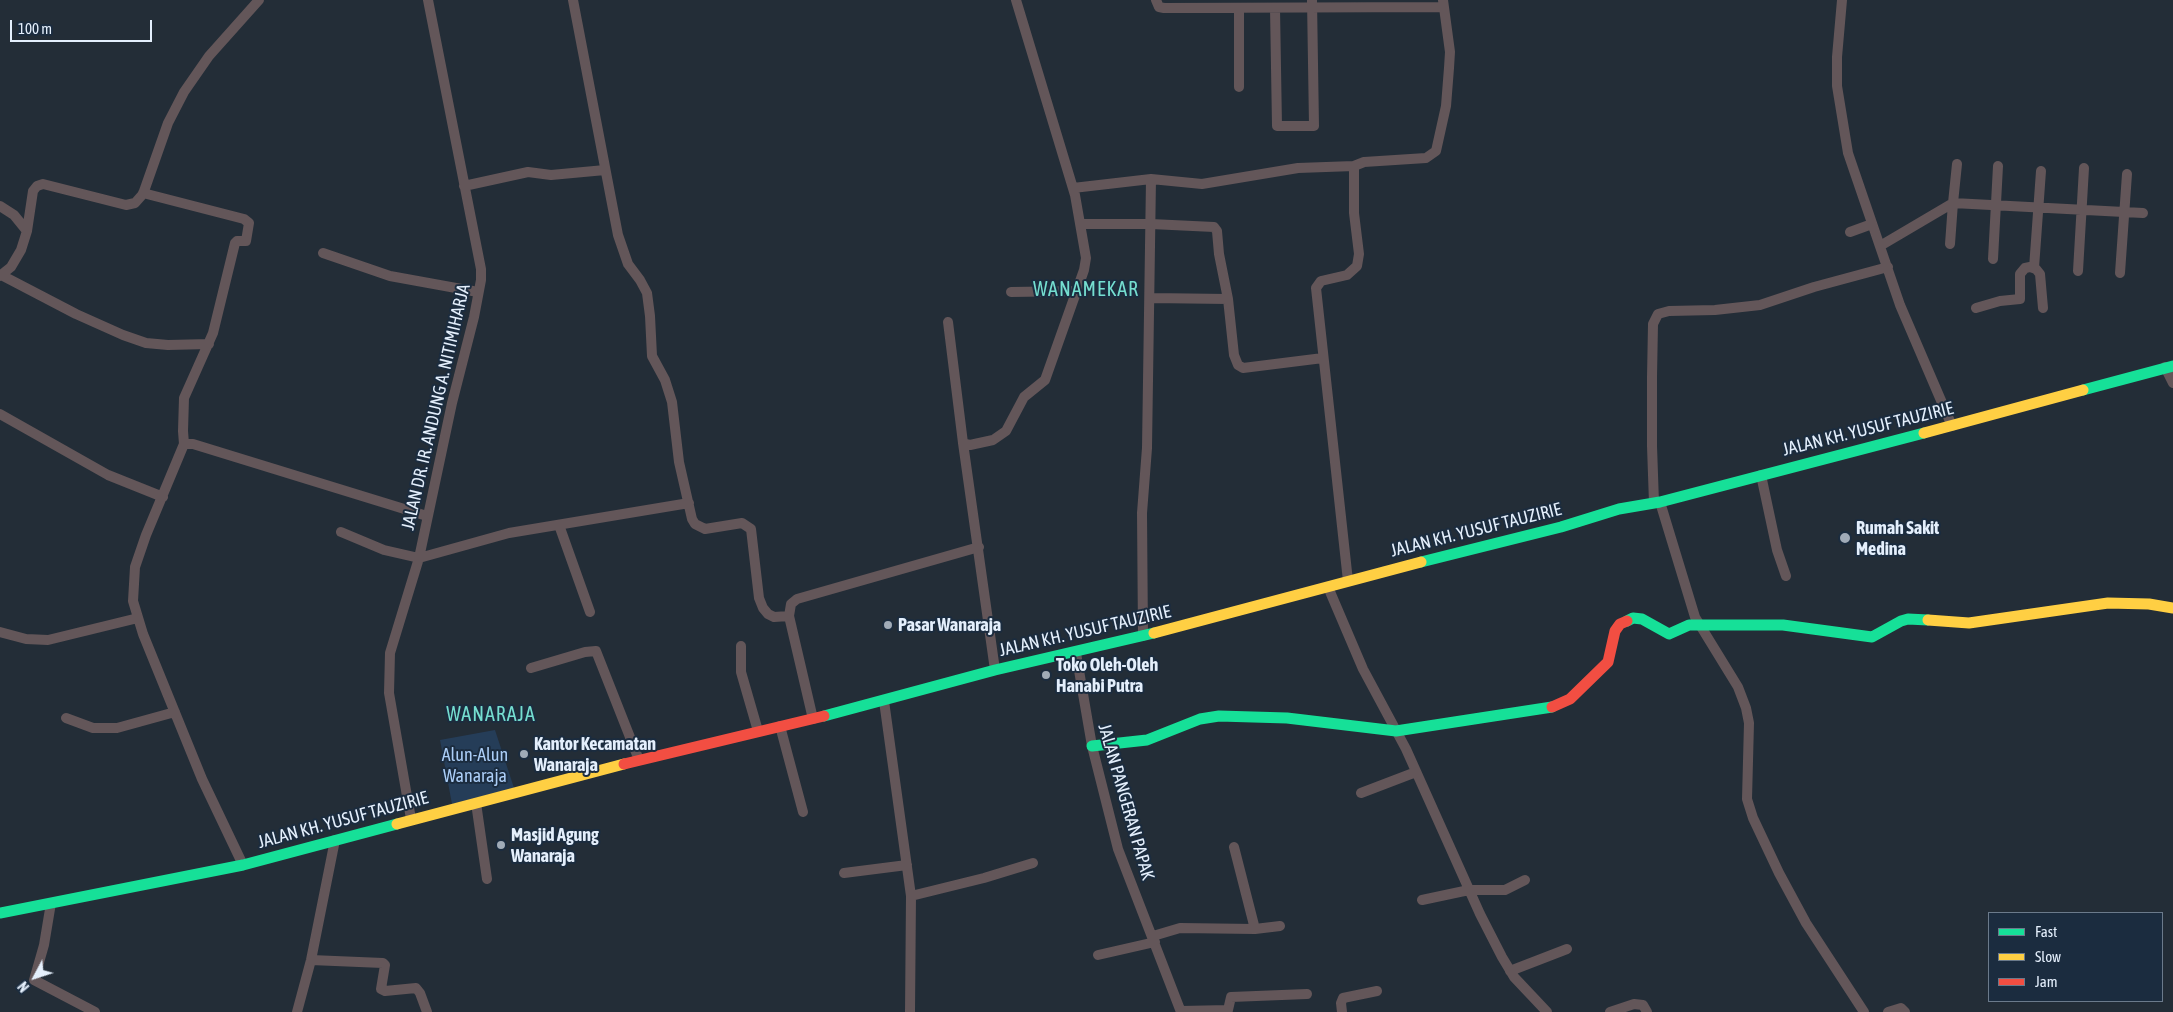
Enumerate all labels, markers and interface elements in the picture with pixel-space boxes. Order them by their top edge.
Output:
scale bar [12,10,155,42]
text: 100 m [18,20,52,37]
district label: WANAMEKAR [1032,278,1140,302]
street label: JALAN DR. IR. ANDUNG A. NITIMIHARJA [397,282,475,532]
street label: JALAN KH. YUSUF TAUZIRIE [1780,397,1956,461]
street label: JALAN KH. YUSUF TAUZIRIE [1388,498,1564,562]
place label: Rumah Sakit Medina [1856,517,1939,560]
marker: Rumah Sakit Medina [1838,531,1852,545]
street label: JALAN KH. YUSUF TAUZIRIE [997,601,1173,661]
place label: Pasar Wanaraja [898,614,1001,636]
marker: Pasar Wanaraja [882,619,894,631]
place label: Toko Oleh-Oleh Hanabi Putra [1056,654,1158,696]
marker: Toko Oleh-Oleh Hanabi Putra [1040,669,1052,681]
district label: WANARAJA [445,703,537,727]
street label: JALAN PANGERAN PAPAK [1093,721,1159,883]
place label: Kantor Kecamatan Wanaraja [534,733,656,776]
park label: Alun-Alun Wanaraja [442,744,508,786]
marker: Kantor Kecamatan Wanaraja [518,748,530,760]
street label: JALAN KH. YUSUF TAUZIRIE [255,787,431,853]
place label: Masjid Agung Wanaraja [511,824,599,866]
marker: Masjid Agung Wanaraja [495,839,507,851]
legend [1988,912,2163,1002]
text: Fast [2035,923,2057,940]
text: Slow [2035,948,2061,965]
north arrow [10,952,60,1002]
text: Jam [2035,973,2058,990]
text: N [15,978,32,995]

